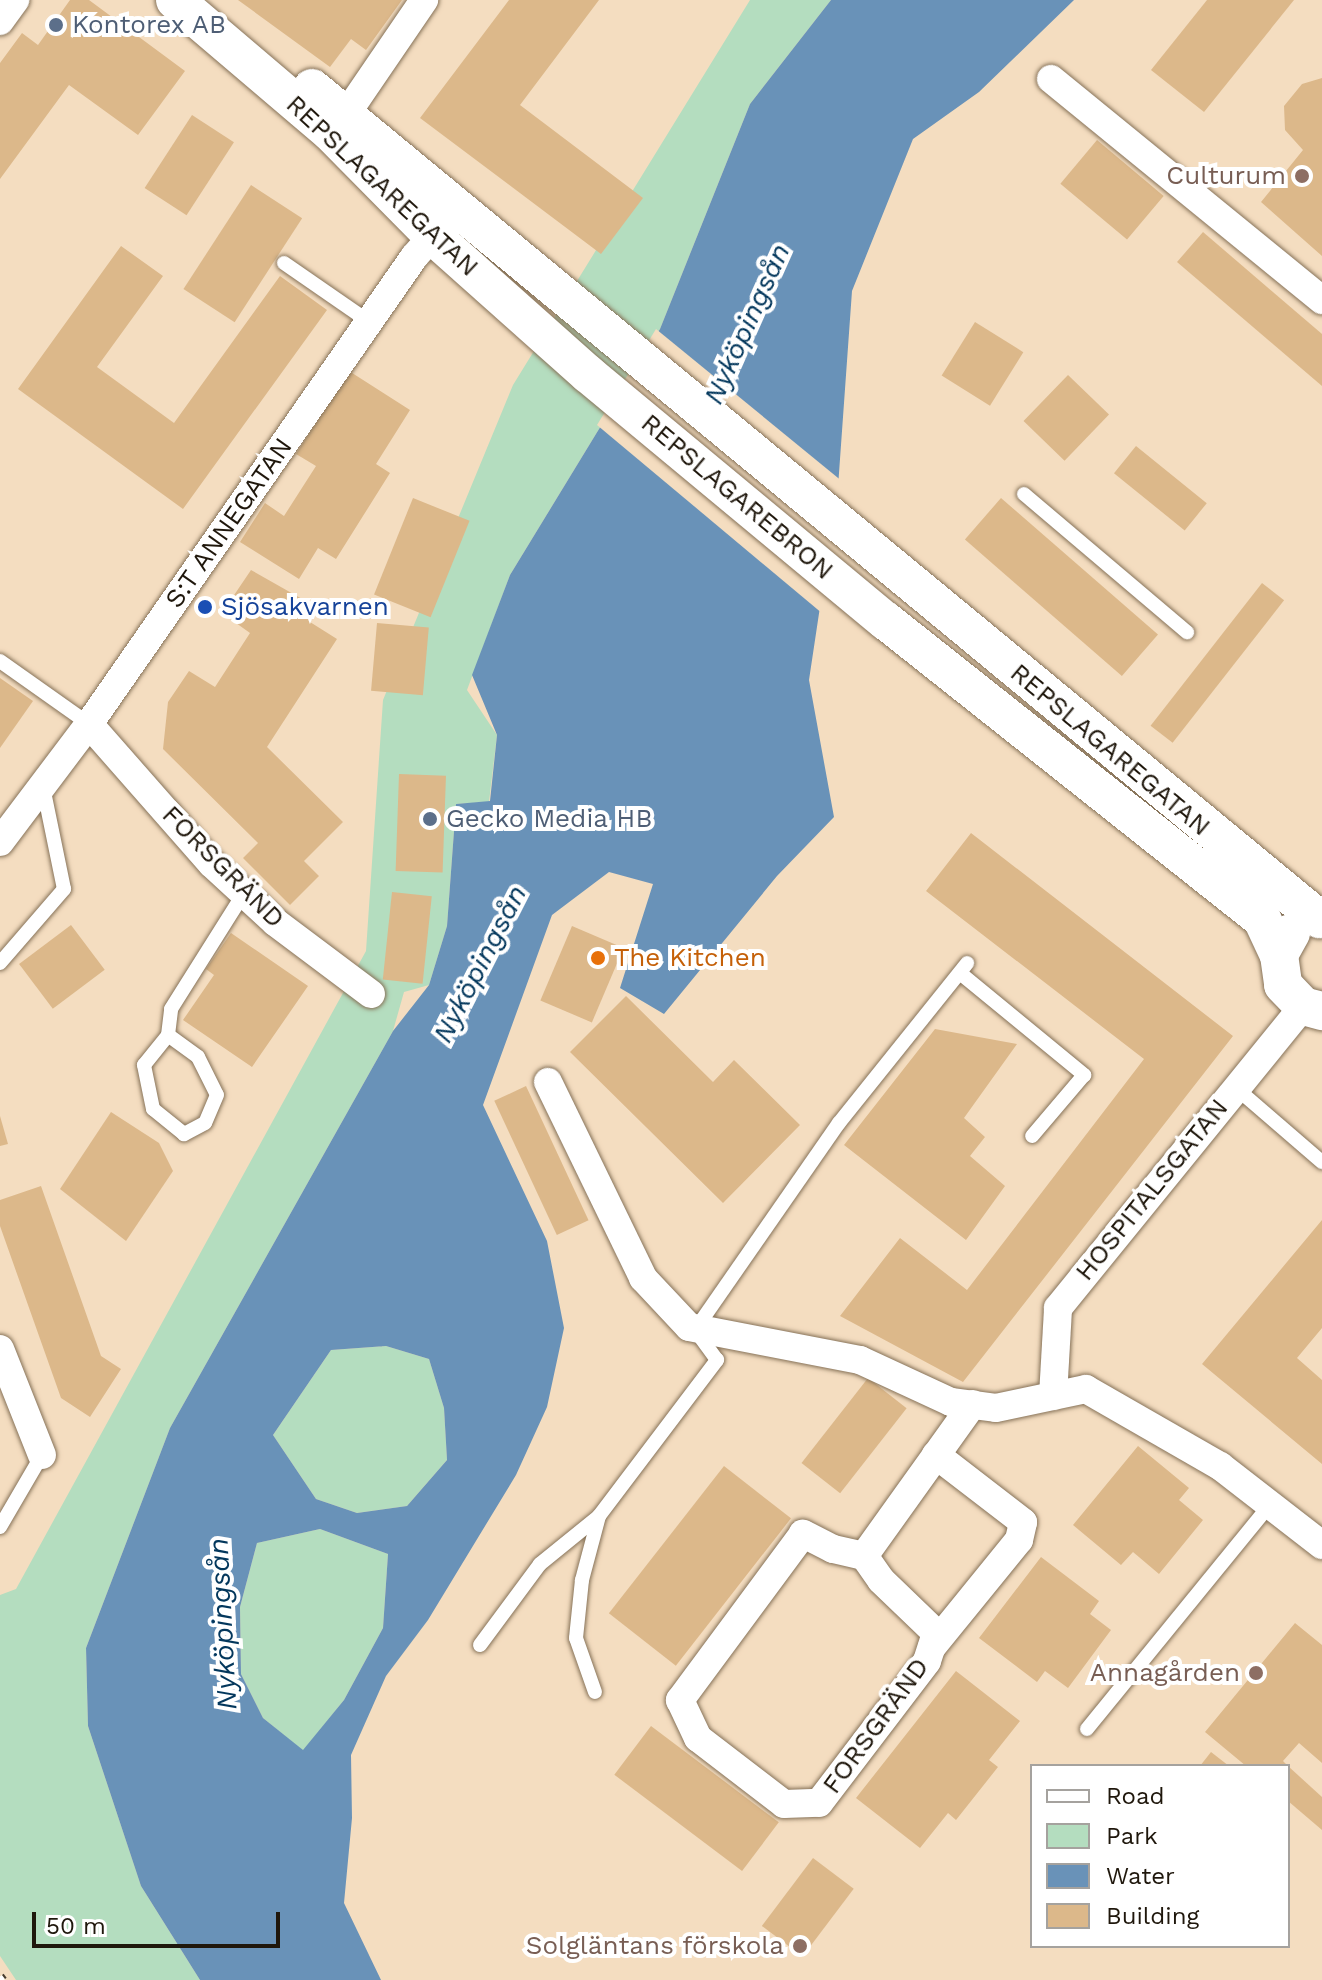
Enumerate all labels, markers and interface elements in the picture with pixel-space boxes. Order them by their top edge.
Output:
place label: Kontorex AB [72,9,228,41]
marker: Kontorex AB [47,16,65,34]
street label: REPSLAGAREGATAN [279,89,485,283]
place label: Culturum [1166,160,1286,192]
marker: Culturum [1293,167,1311,185]
water label: Nyköpingsån [697,239,797,409]
street label: REPSLAGAREBRON [635,408,839,586]
street label: S:T ANNEGATAN [158,431,300,615]
place label: Sjösakvarnen [221,591,389,623]
marker: Sjösakvarnen [196,598,214,616]
street label: REPSLAGAREGATAN [1004,657,1216,843]
street label: FORSGRÄND [155,799,291,935]
place label: Gecko Media HB [446,803,653,835]
marker: Gecko Media HB [421,810,439,828]
water label: Nyköpingsån [426,880,534,1048]
place label: The Kitchen [614,942,766,974]
marker: The Kitchen [589,949,607,967]
street label: HOSPITALSGATAN [1069,1093,1235,1287]
water label: Nyköpingsån [202,1537,244,1711]
street label: FORSGRÄND [816,1652,936,1800]
place label: Annagården [1090,1657,1240,1689]
marker: Annagården [1247,1664,1265,1682]
legend [1030,1764,1290,1948]
text: Road [1106,1782,1165,1810]
text: Park [1106,1822,1158,1850]
text: Water [1106,1862,1175,1890]
scale bar [36,1896,284,1946]
text: Building [1106,1902,1199,1930]
text: 50 m [46,1912,106,1940]
place label: Solgläntans förskola [525,1930,784,1962]
marker: Solgläntans förskola [791,1937,809,1955]

